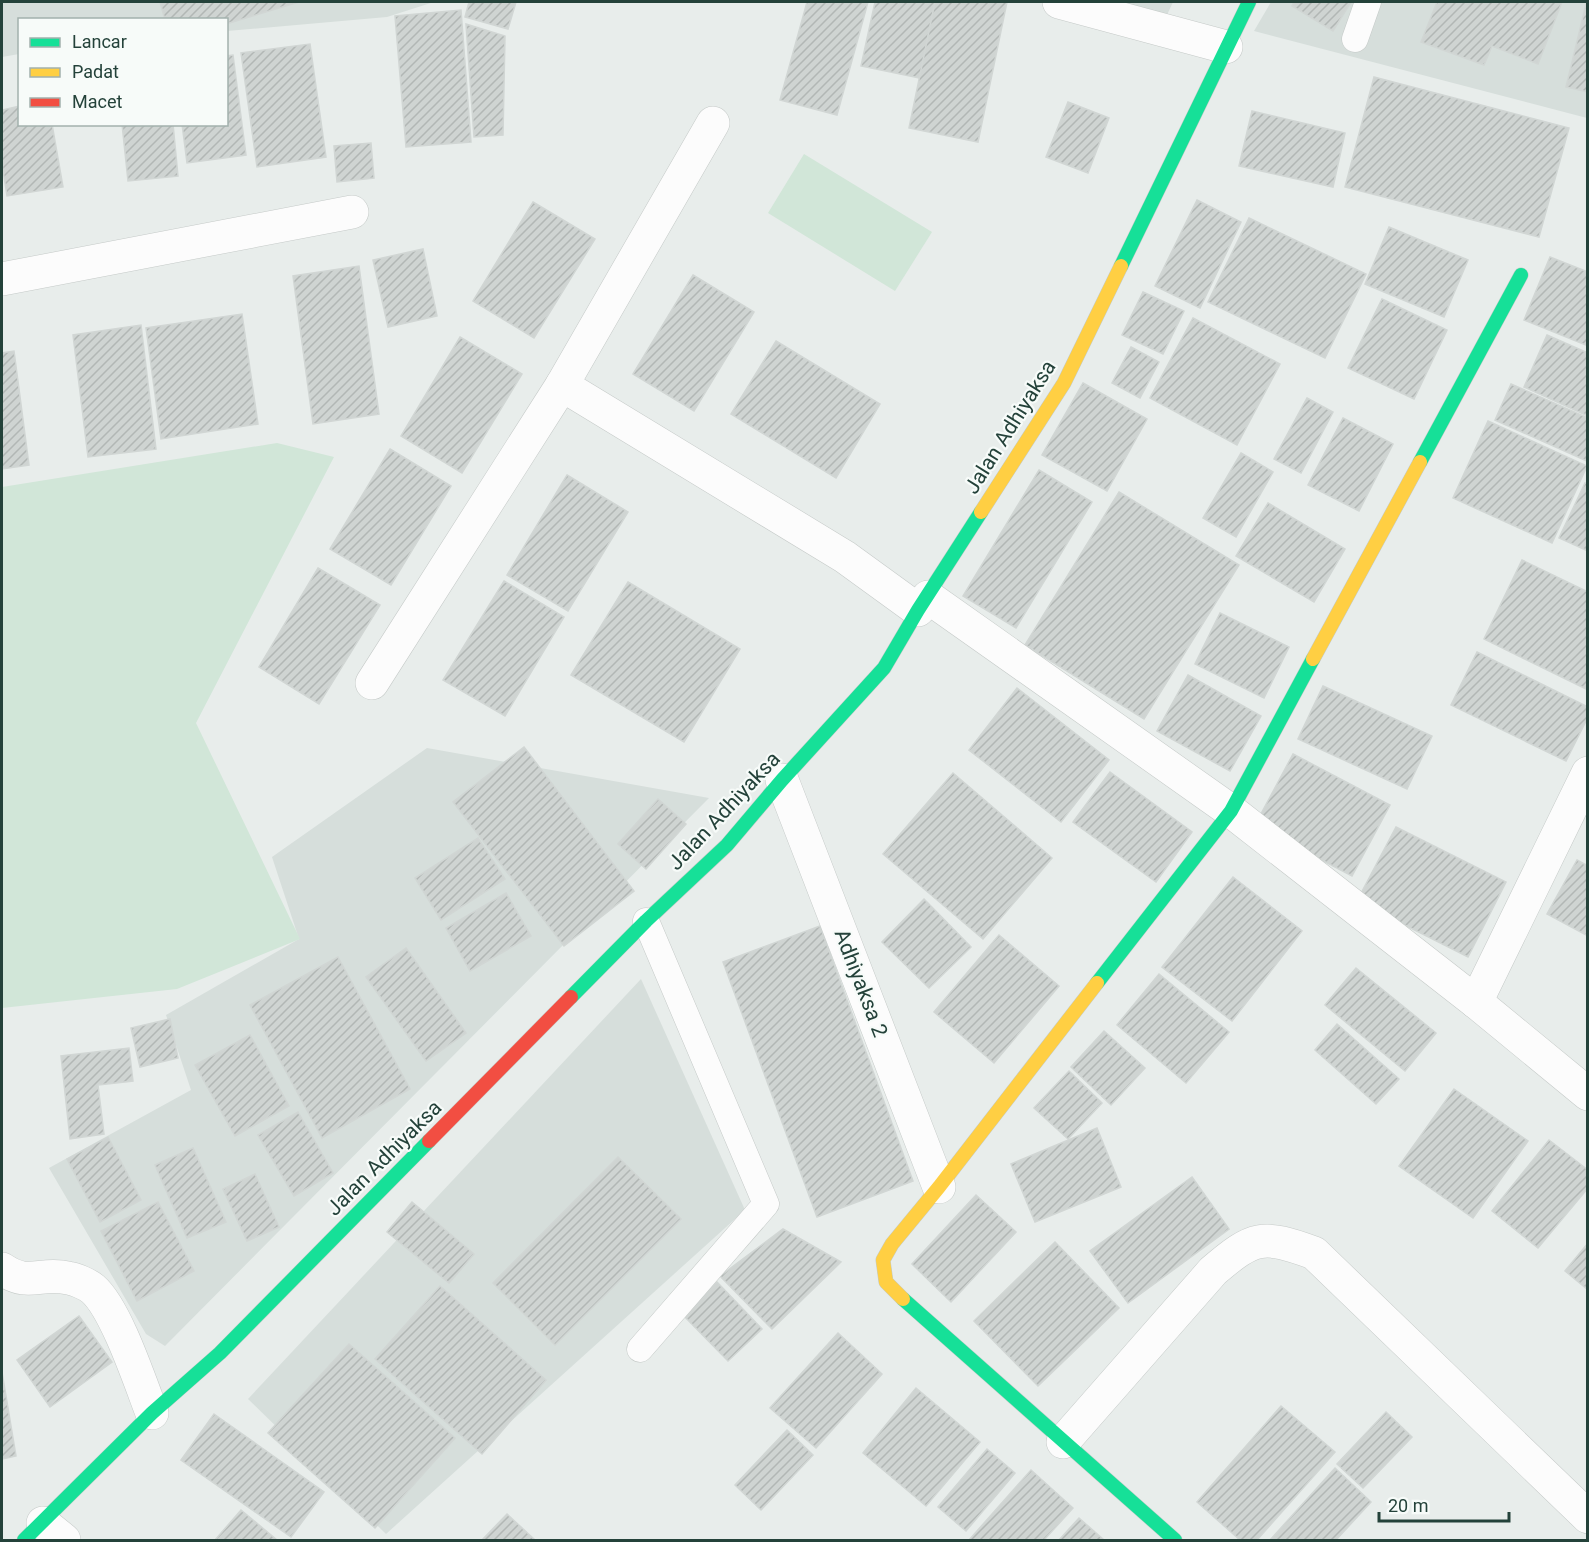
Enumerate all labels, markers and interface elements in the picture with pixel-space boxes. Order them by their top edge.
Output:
legend [18,18,228,126]
text: Lancar [72,31,127,52]
text: Padat [72,61,119,82]
text: Macet [72,91,122,112]
street label: Jalan Adhiyaksa [959,356,1061,498]
street label: Jalan Adhiyaksa [663,747,785,875]
street label: Adhiyaksa 2 [829,926,893,1040]
street label: Jalan Adhiyaksa [322,1096,446,1220]
scale bar [1379,1485,1510,1523]
text: 20 m [1388,1495,1428,1516]

